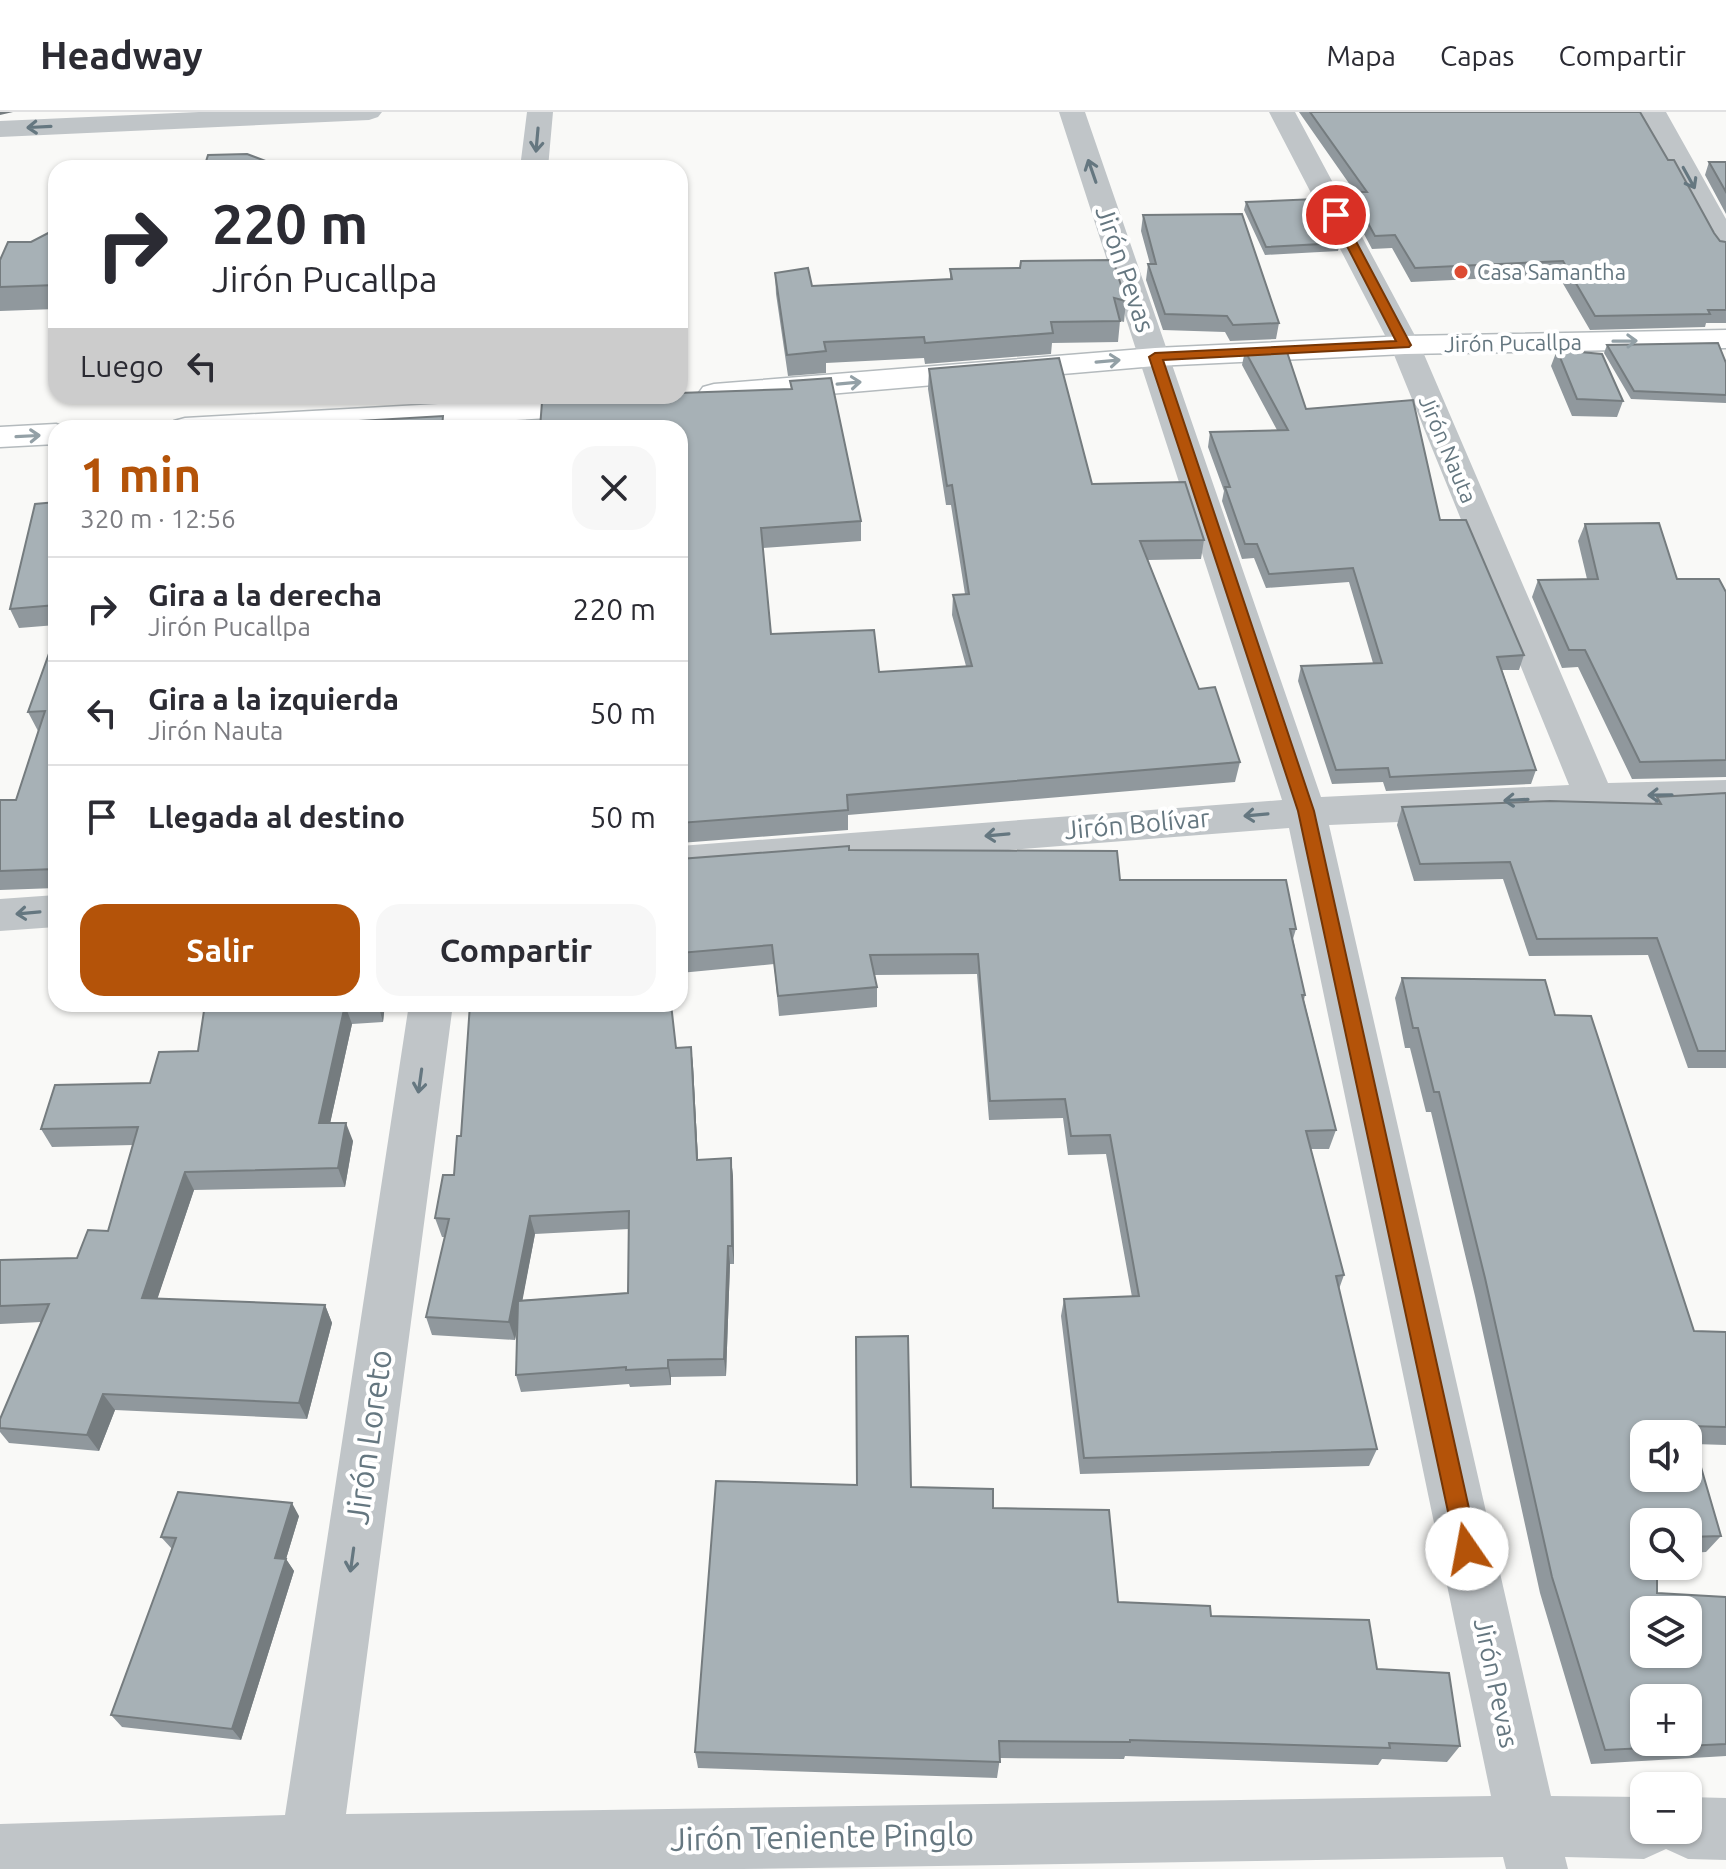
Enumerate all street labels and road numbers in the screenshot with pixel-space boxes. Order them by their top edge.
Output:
street label: Jirón Pevas [1090,202,1161,336]
street label: Jirón Pucallpa [1444,329,1582,356]
street label: Jirón Nauta [1415,391,1482,506]
street label: Jirón Bolívar [1063,803,1211,844]
street label: Jirón Loreto [338,1347,398,1526]
street label: Jirón Pevas [1469,1615,1524,1750]
street label: Jirón Teniente Pinglo [670,1815,974,1857]

